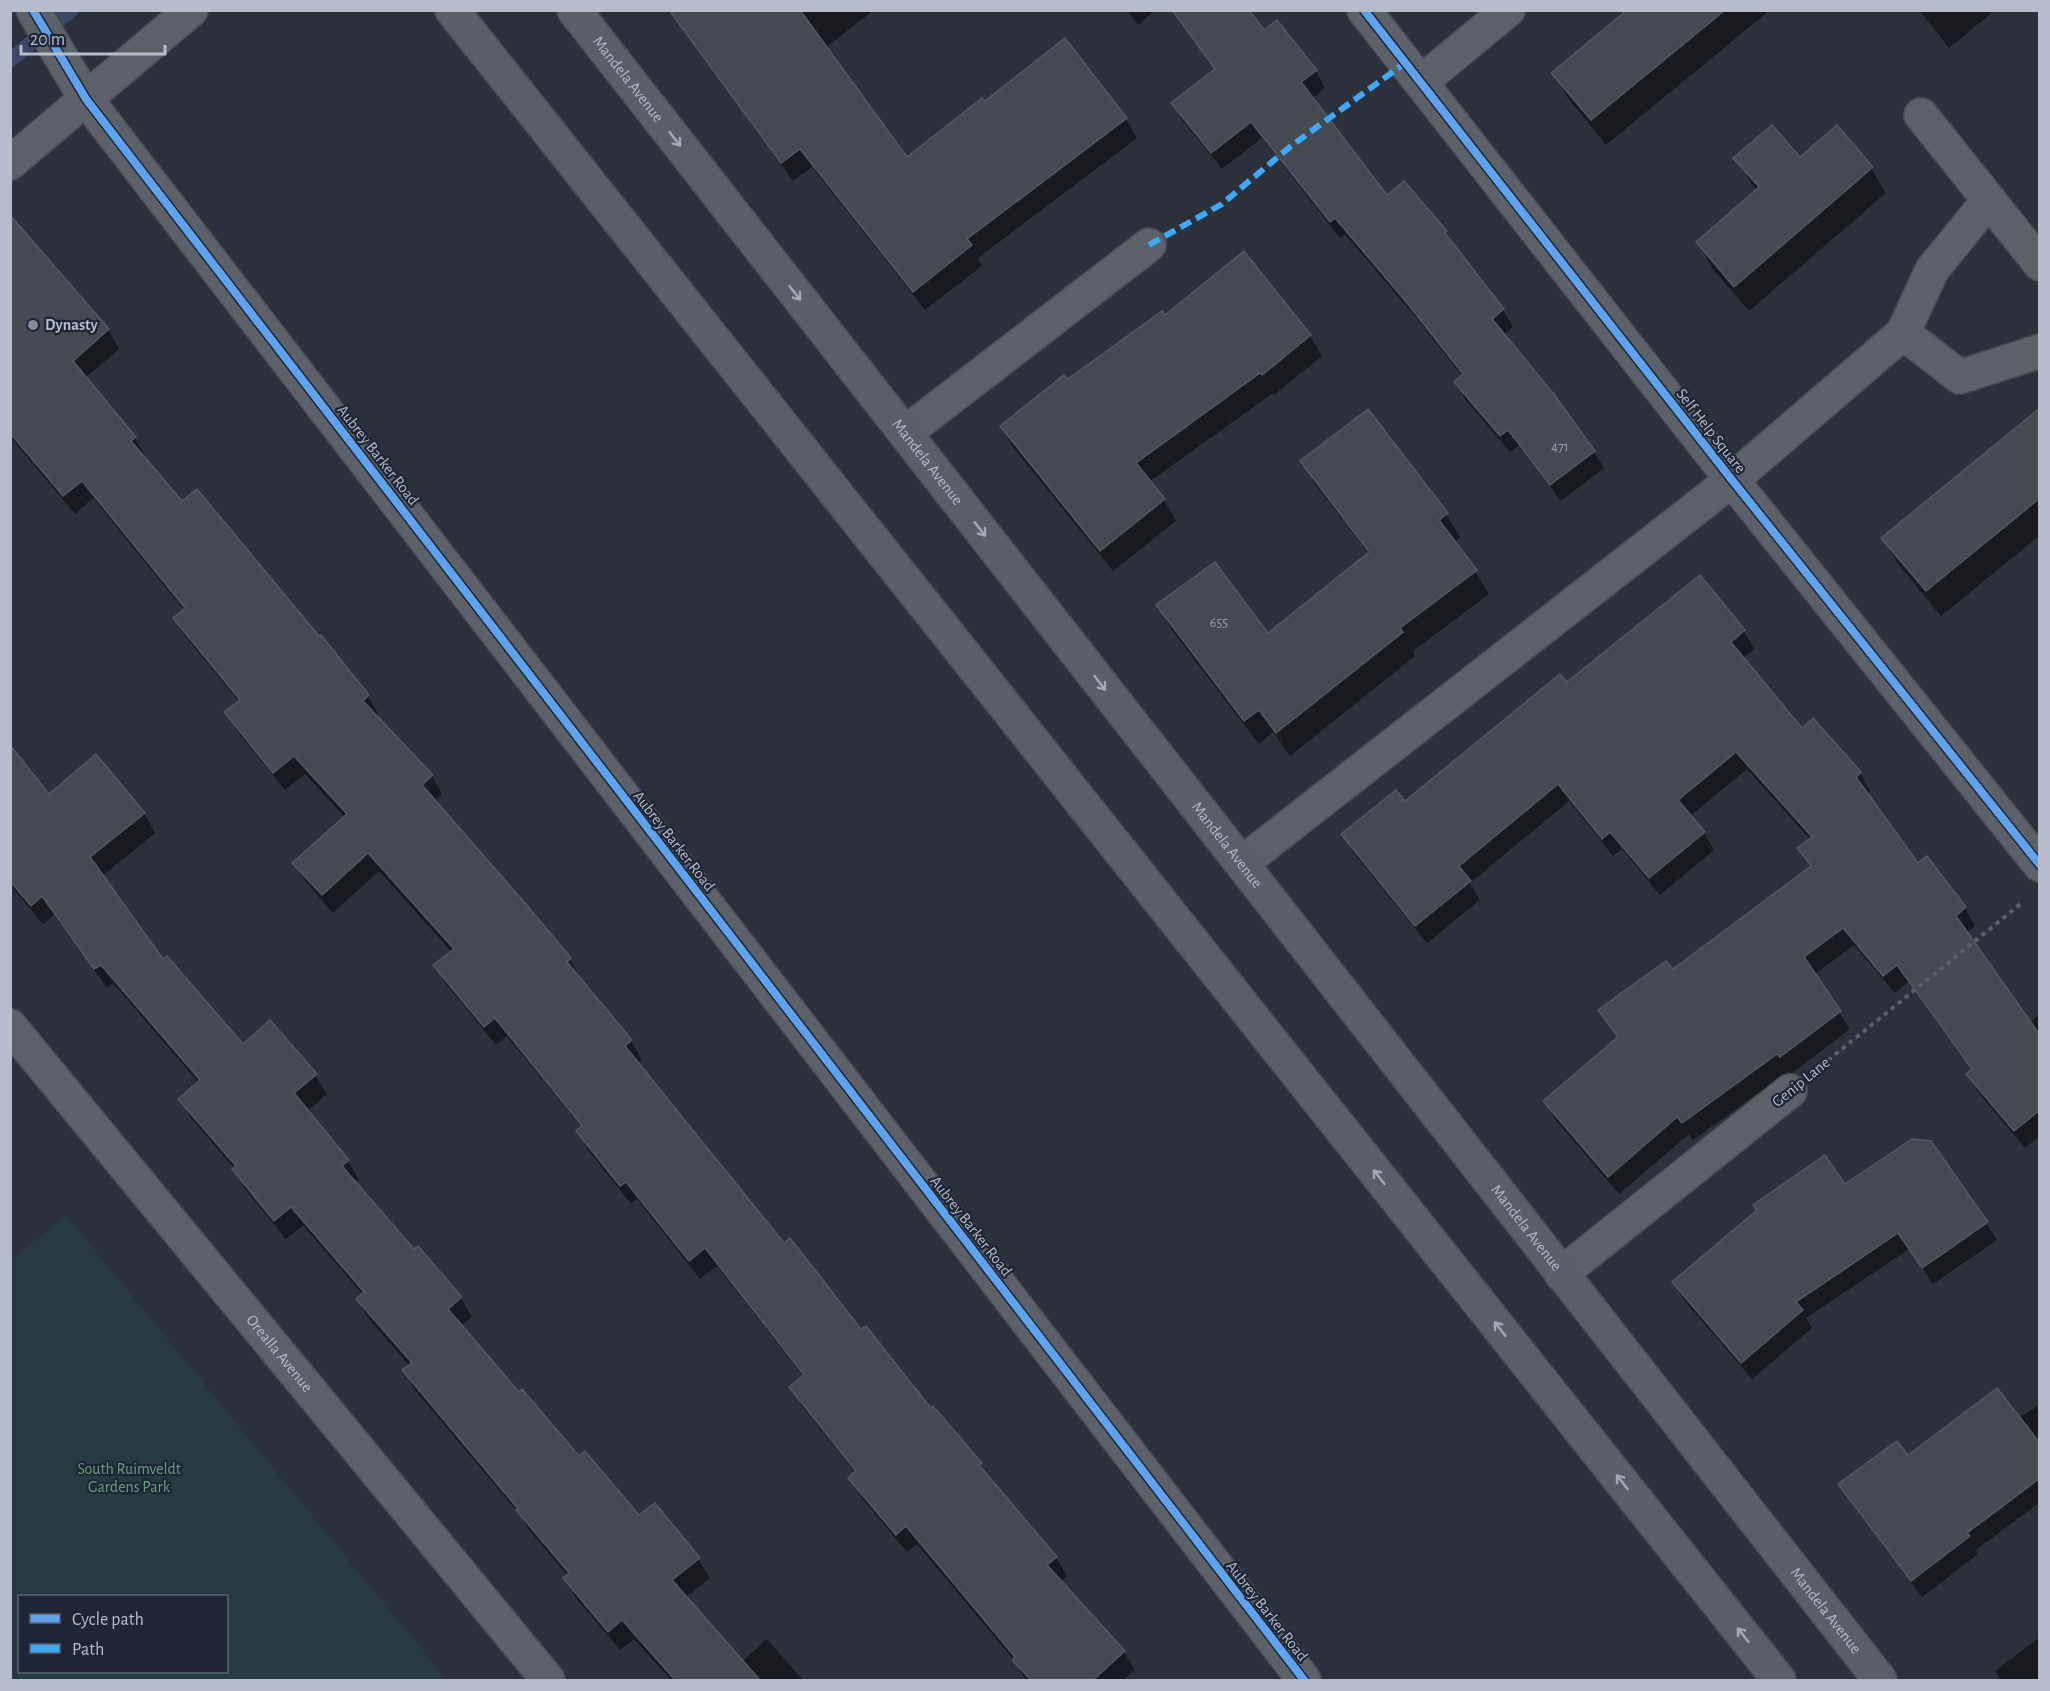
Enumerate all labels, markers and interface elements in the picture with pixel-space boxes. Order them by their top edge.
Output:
scale bar [21,18,165,56]
text: 20 m [30,31,65,49]
street label: Mandela Avenue [590,33,667,125]
one-way arrow [668,131,681,147]
one-way arrow [788,285,801,301]
place label: Dynasty [45,317,98,334]
marker: Dynasty [26,318,40,332]
street label: Self Help Square [1673,386,1749,476]
street label: Aubrey Barker Road [333,402,422,509]
street label: Mandela Avenue [889,416,966,508]
house number: 471 [1551,440,1569,454]
one-way arrow [973,521,986,537]
house number: 655 [1210,616,1228,630]
one-way arrow [1093,674,1106,690]
street label: Aubrey Barker Road [629,788,718,895]
street label: Mandela Avenue [1189,799,1265,891]
street label: Genip Lane [1769,1054,1833,1110]
one-way arrow [1373,1169,1386,1185]
street label: Aubrey Barker Road [926,1173,1015,1280]
street label: Mandela Avenue [1488,1182,1565,1274]
street label: Orealla Avenue [243,1312,316,1395]
one-way arrow [1494,1322,1507,1338]
park label: South Ruimveldt Gardens Park [77,1461,181,1495]
one-way arrow [1615,1474,1628,1490]
street label: Aubrey Barker Road [1222,1558,1311,1665]
street label: Mandela Avenue [1787,1565,1864,1657]
legend [18,1595,228,1673]
text: Cycle path [72,1611,144,1629]
one-way arrow [1736,1627,1749,1643]
text: Path [72,1641,104,1659]

